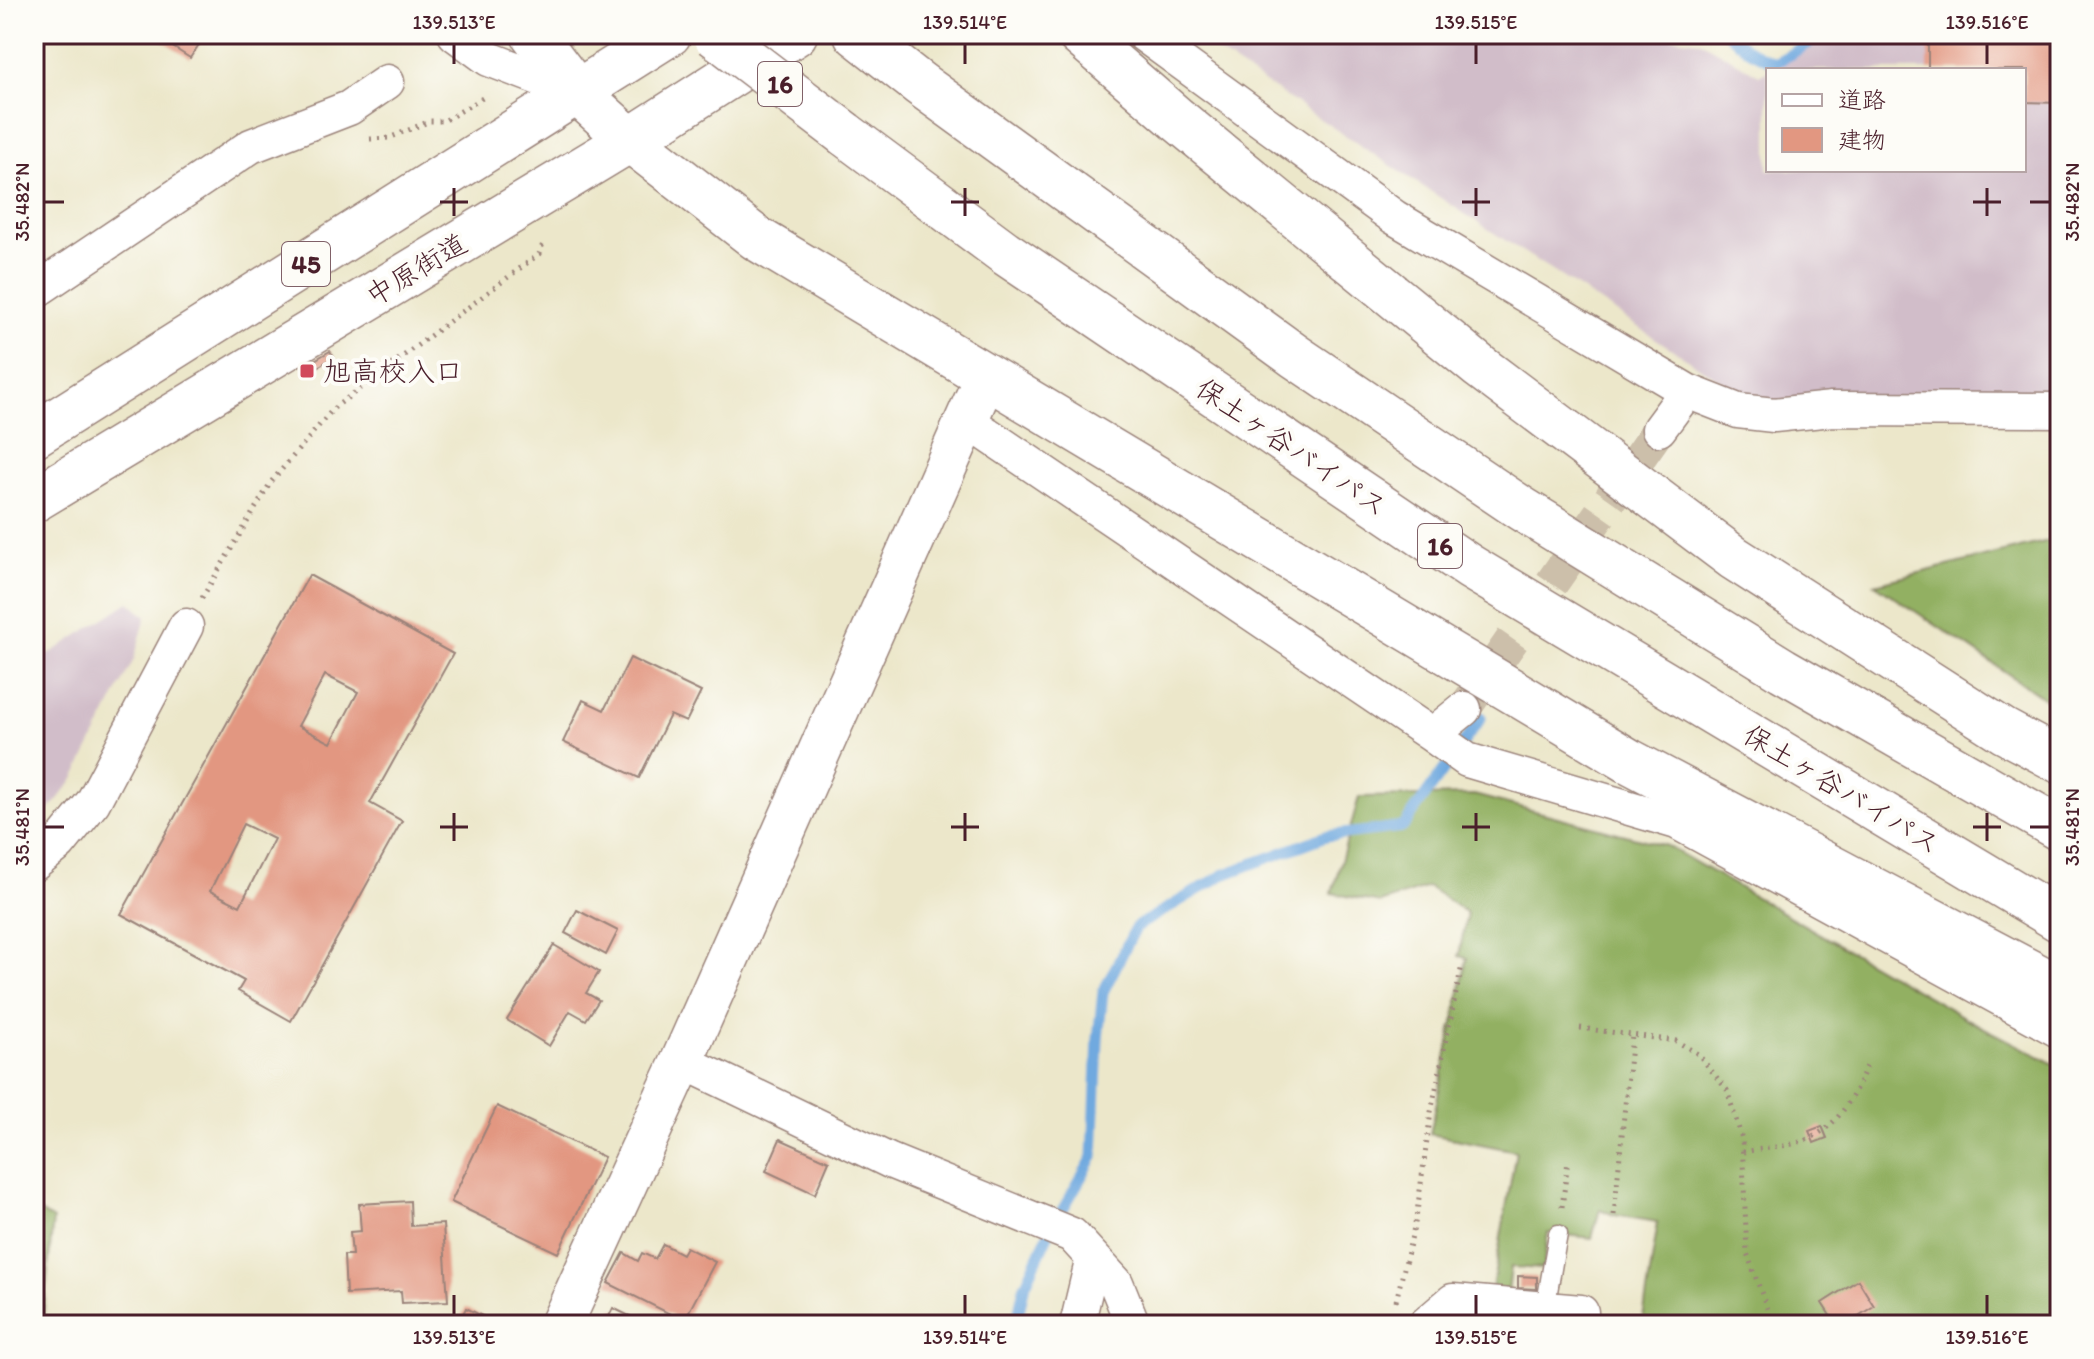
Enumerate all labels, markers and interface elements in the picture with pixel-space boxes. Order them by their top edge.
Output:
text: 139.513°E [412,10,496,34]
text: 139.514°E [923,10,1007,34]
text: 139.515°E [1435,10,1517,34]
text: 139.516°E [1946,10,2028,34]
road number: 16 [758,62,802,106]
legend [1766,68,2026,172]
text: 道路 [1838,85,1886,114]
text: 建物 [1838,125,1886,154]
text: 35.482°N [10,162,34,242]
text: 35.482°N [2060,162,2084,242]
street label: 中原街道 [359,226,473,312]
road number: 45 [282,242,330,286]
place label: 旭高校入口 [323,354,463,388]
marker: 旭高校入口 [298,362,316,380]
street label: 保土ヶ谷バイパス [1190,370,1394,524]
road number: 16 [1418,524,1462,568]
street label: 保土ヶ谷バイパス [1737,717,1947,861]
text: 35.481°N [10,788,34,866]
text: 35.481°N [2060,788,2084,866]
text: 139.513°E [412,1325,496,1349]
text: 139.514°E [923,1325,1007,1349]
text: 139.515°E [1435,1325,1517,1349]
text: 139.516°E [1946,1325,2028,1349]

